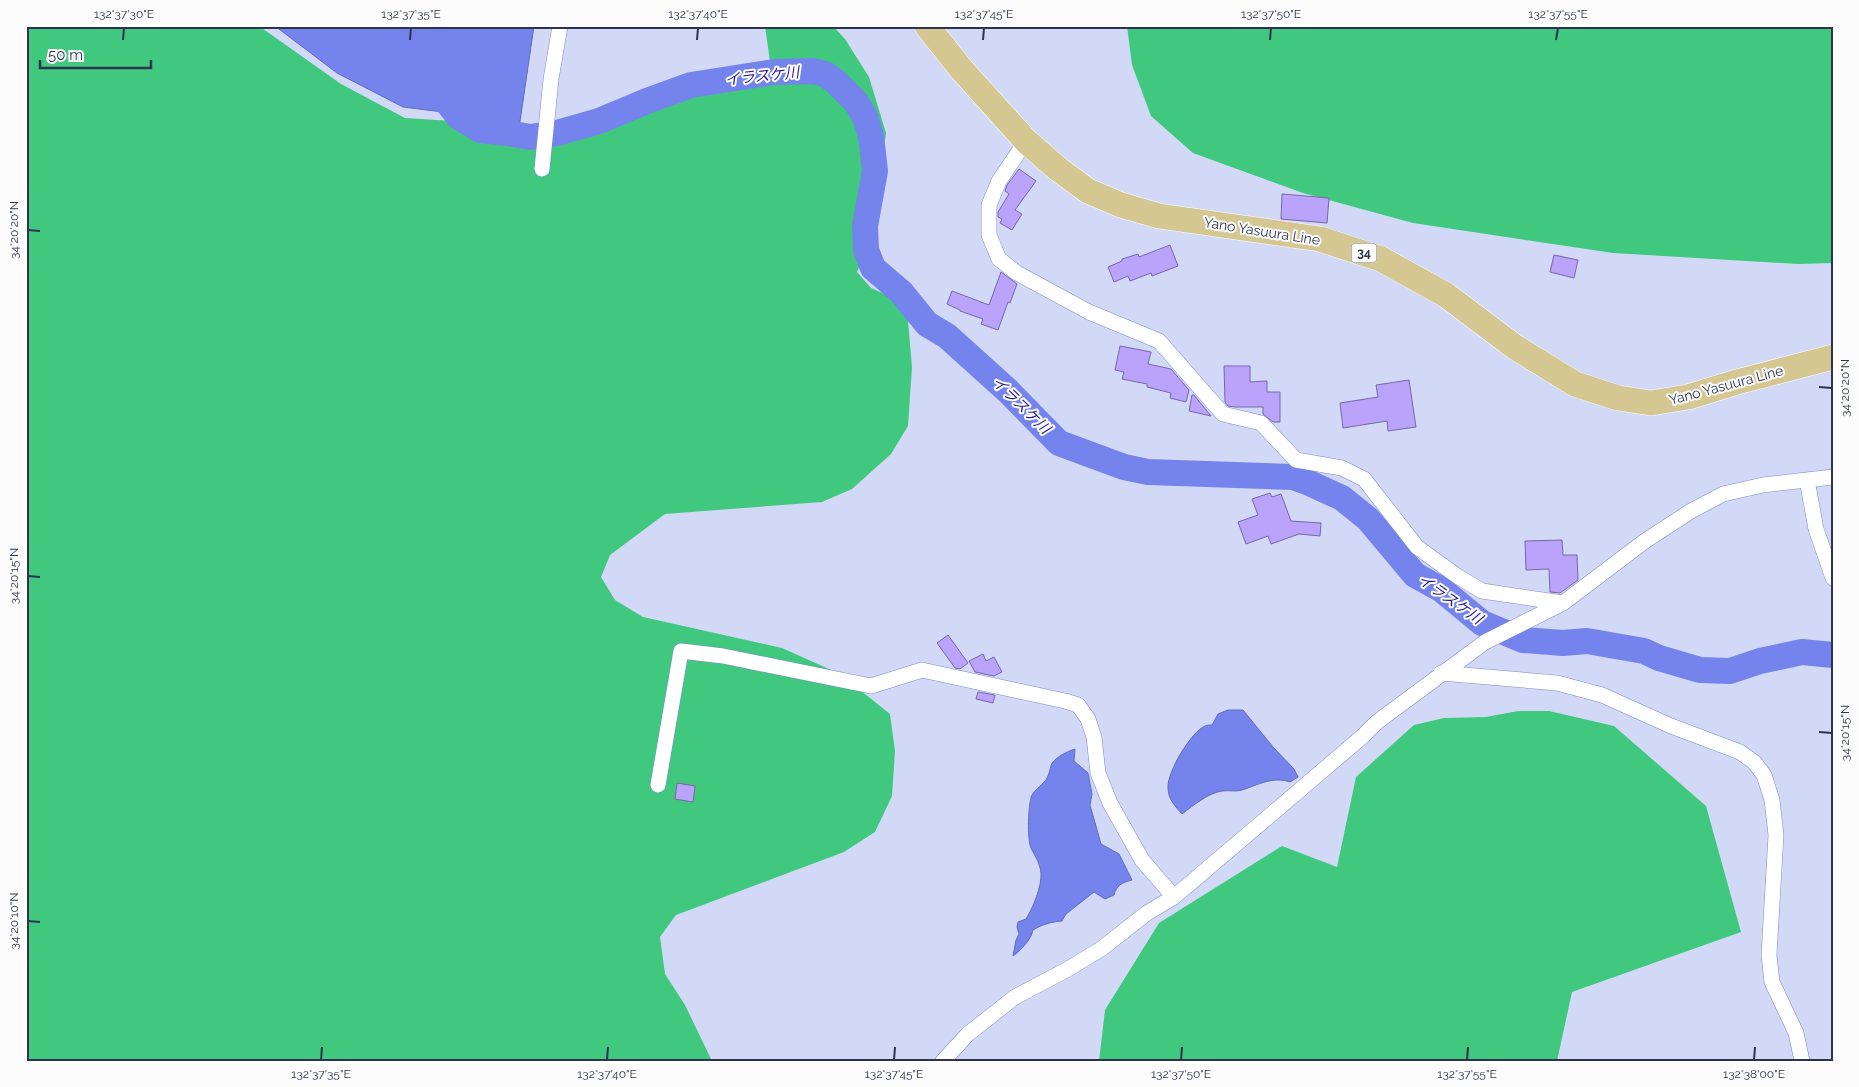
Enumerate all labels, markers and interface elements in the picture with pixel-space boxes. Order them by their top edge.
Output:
text: 132°37'30"E [94,7,154,21]
text: 132°37'35"E [381,7,441,21]
text: 132°37'40"E [668,7,728,21]
text: 132°37'45"E [955,7,1013,21]
text: 132°37'50"E [1241,7,1301,21]
text: 132°37'55"E [1528,7,1588,21]
scale bar [40,38,151,70]
text: 50 m [48,46,83,64]
water label: イラスケ川 [724,63,802,89]
text: 34°20'20"N [7,201,21,259]
street label: Yano Yasuura Line [1203,214,1321,248]
road number: 34 [1352,244,1376,262]
text: 34°20'20"N [1838,359,1852,417]
street label: Yano Yasuura Line [1667,362,1785,408]
water label: イラスケ川 [988,373,1056,439]
text: 34°20'15"N [7,548,21,604]
water label: イラスケ川 [1414,570,1487,629]
text: 34°20'15"N [1838,705,1852,761]
text: 34°20'10"N [7,892,21,950]
text: 132°37'35"E [291,1067,351,1081]
text: 132°37'40"E [577,1067,637,1081]
text: 132°37'45"E [865,1067,923,1081]
text: 132°37'50"E [1151,1067,1211,1081]
text: 132°37'55"E [1437,1067,1497,1081]
text: 132°38'00"E [1723,1067,1785,1081]

